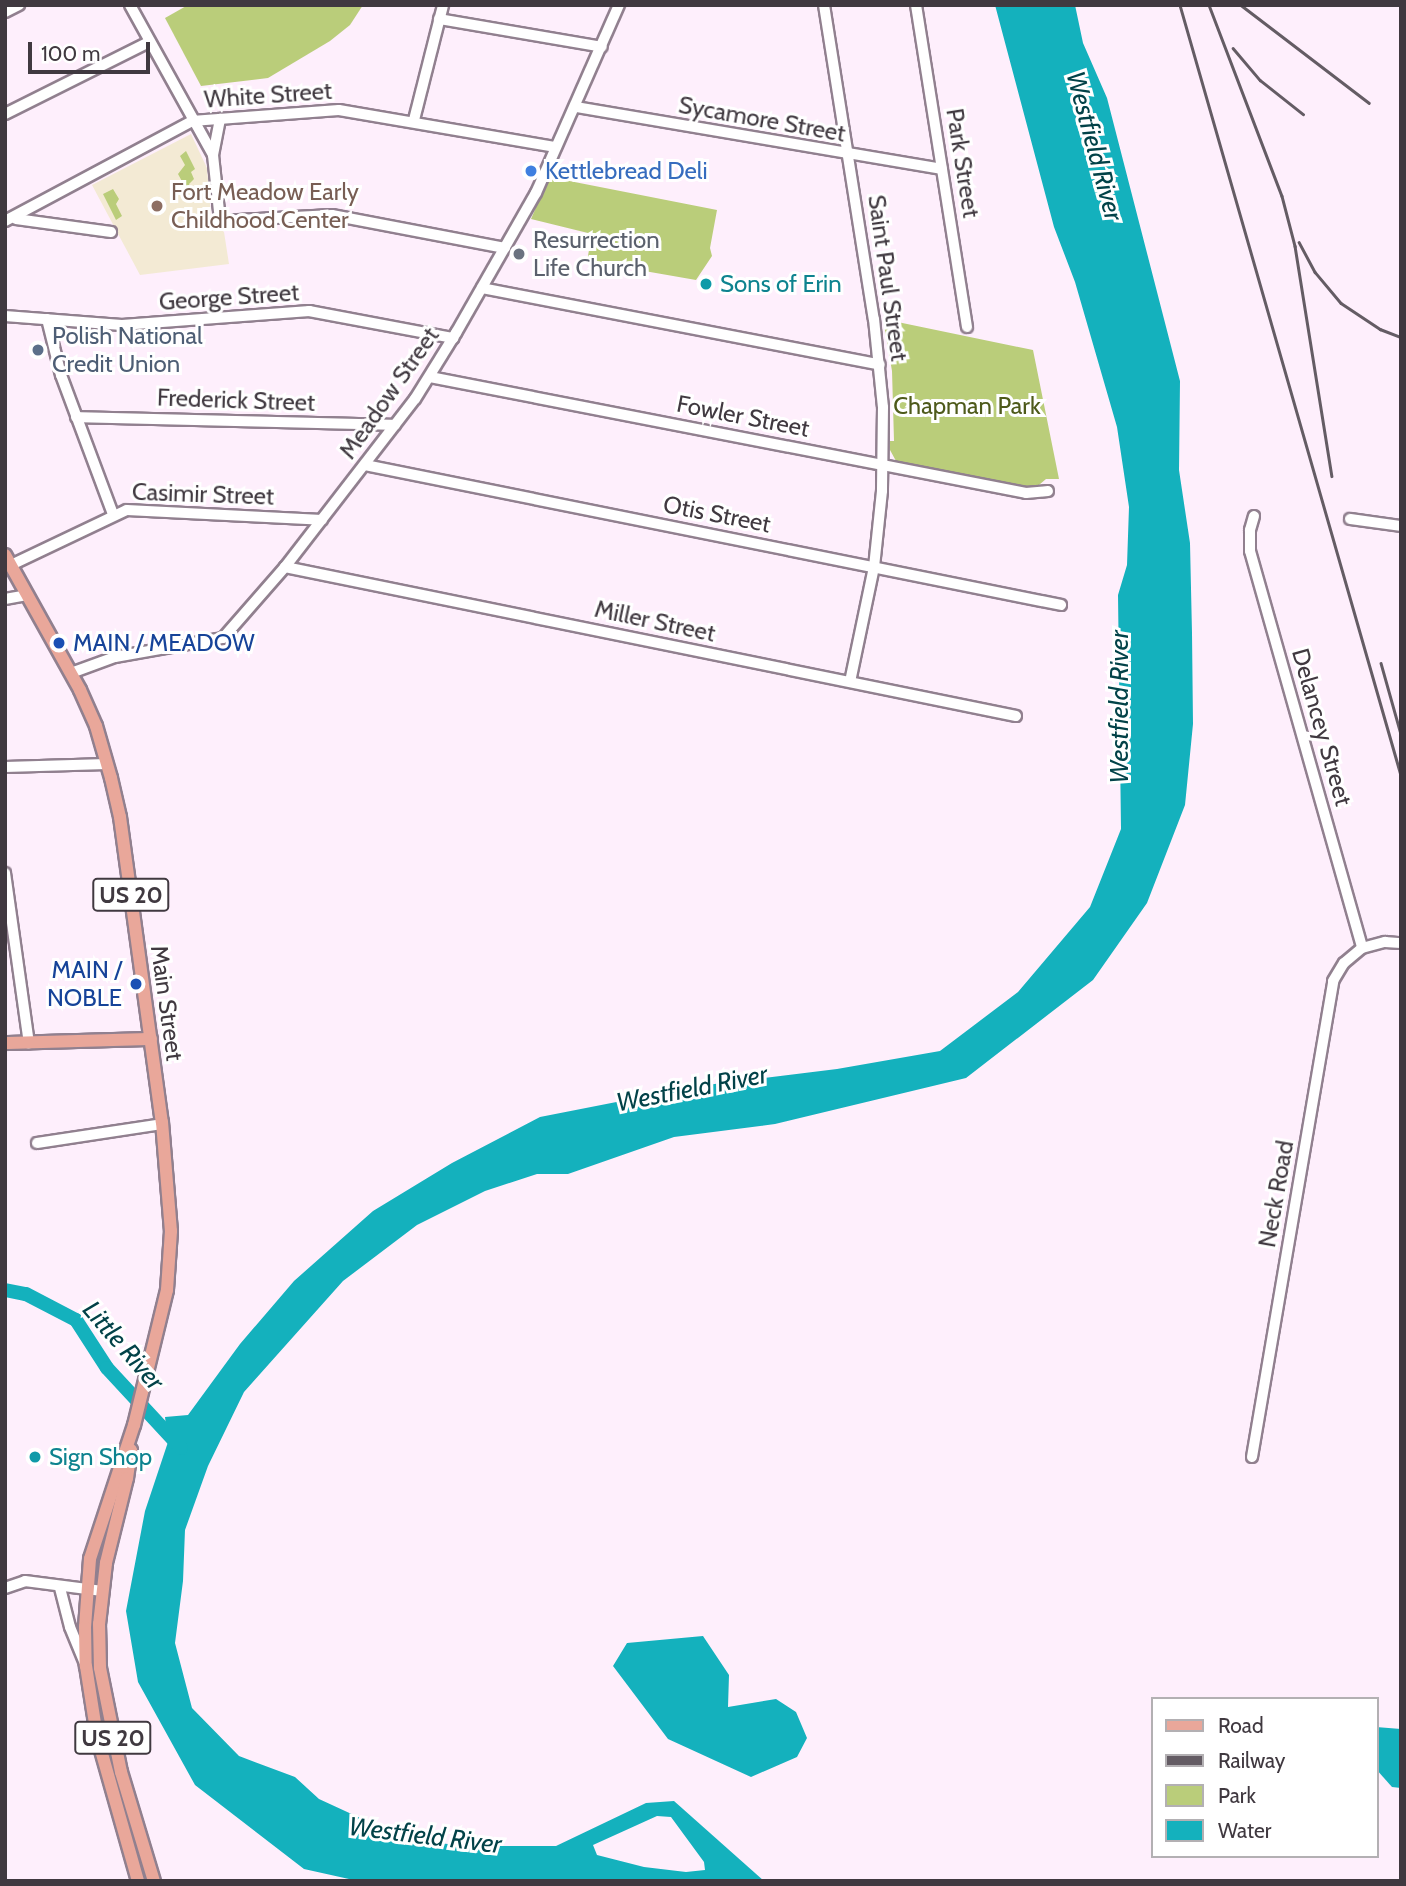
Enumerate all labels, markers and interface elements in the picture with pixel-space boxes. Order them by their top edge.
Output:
scale bar [32,28,154,72]
text: 100 m [41,41,100,66]
water label: Westfield River [1059,68,1129,224]
street label: White Street [203,76,333,114]
street label: Sycamore Street [676,90,848,148]
street label: Park Street [940,106,986,220]
place label: Kettlebread Deli [545,157,708,185]
marker: Kettlebread Deli [523,163,539,179]
place label: Fort Meadow Early Childhood Center [171,178,359,234]
street label: Saint Paul Street [862,193,914,363]
marker: Fort Meadow Early Childhood Center [149,198,165,214]
place label: Resurrection Life Church [533,226,660,282]
marker: Resurrection Life Church [511,246,527,262]
place label: Sons of Erin [720,270,842,298]
marker: Sons of Erin [698,276,714,292]
street label: George Street [158,278,300,316]
place label: Polish National Credit Union [52,322,203,378]
street label: Meadow Street [333,322,445,464]
marker: Polish National Credit Union [30,342,46,358]
street label: Frederick Street [157,383,315,417]
street label: Fowler Street [674,389,812,443]
park label: Chapman Park [893,392,1041,420]
street label: Casimir Street [131,477,275,511]
street label: Otis Street [661,489,773,539]
street label: Miller Street [592,594,718,648]
place label: MAIN / MEADOW [73,629,255,657]
water label: Westfield River [1104,630,1136,784]
marker: MAIN / MEADOW [51,635,67,651]
street label: Delancey Street [1286,645,1358,809]
road number: US 20 [91,876,171,914]
street label: Main Street [145,943,189,1063]
place label: MAIN / NOBLE [47,956,122,1012]
marker: MAIN / NOBLE [128,976,144,992]
water label: Westfield River [614,1059,770,1119]
street label: Neck Road [1252,1138,1300,1250]
water label: Little River [76,1295,170,1397]
place label: Sign Shop [49,1443,152,1471]
marker: Sign Shop [27,1449,43,1465]
legend [1150,1697,1378,1858]
text: Road [1218,1713,1264,1738]
road number: US 20 [73,1718,153,1758]
text: Railway [1218,1748,1285,1773]
text: Park [1218,1783,1256,1808]
water label: Westfield River [347,1811,503,1861]
text: Water [1218,1818,1271,1843]

